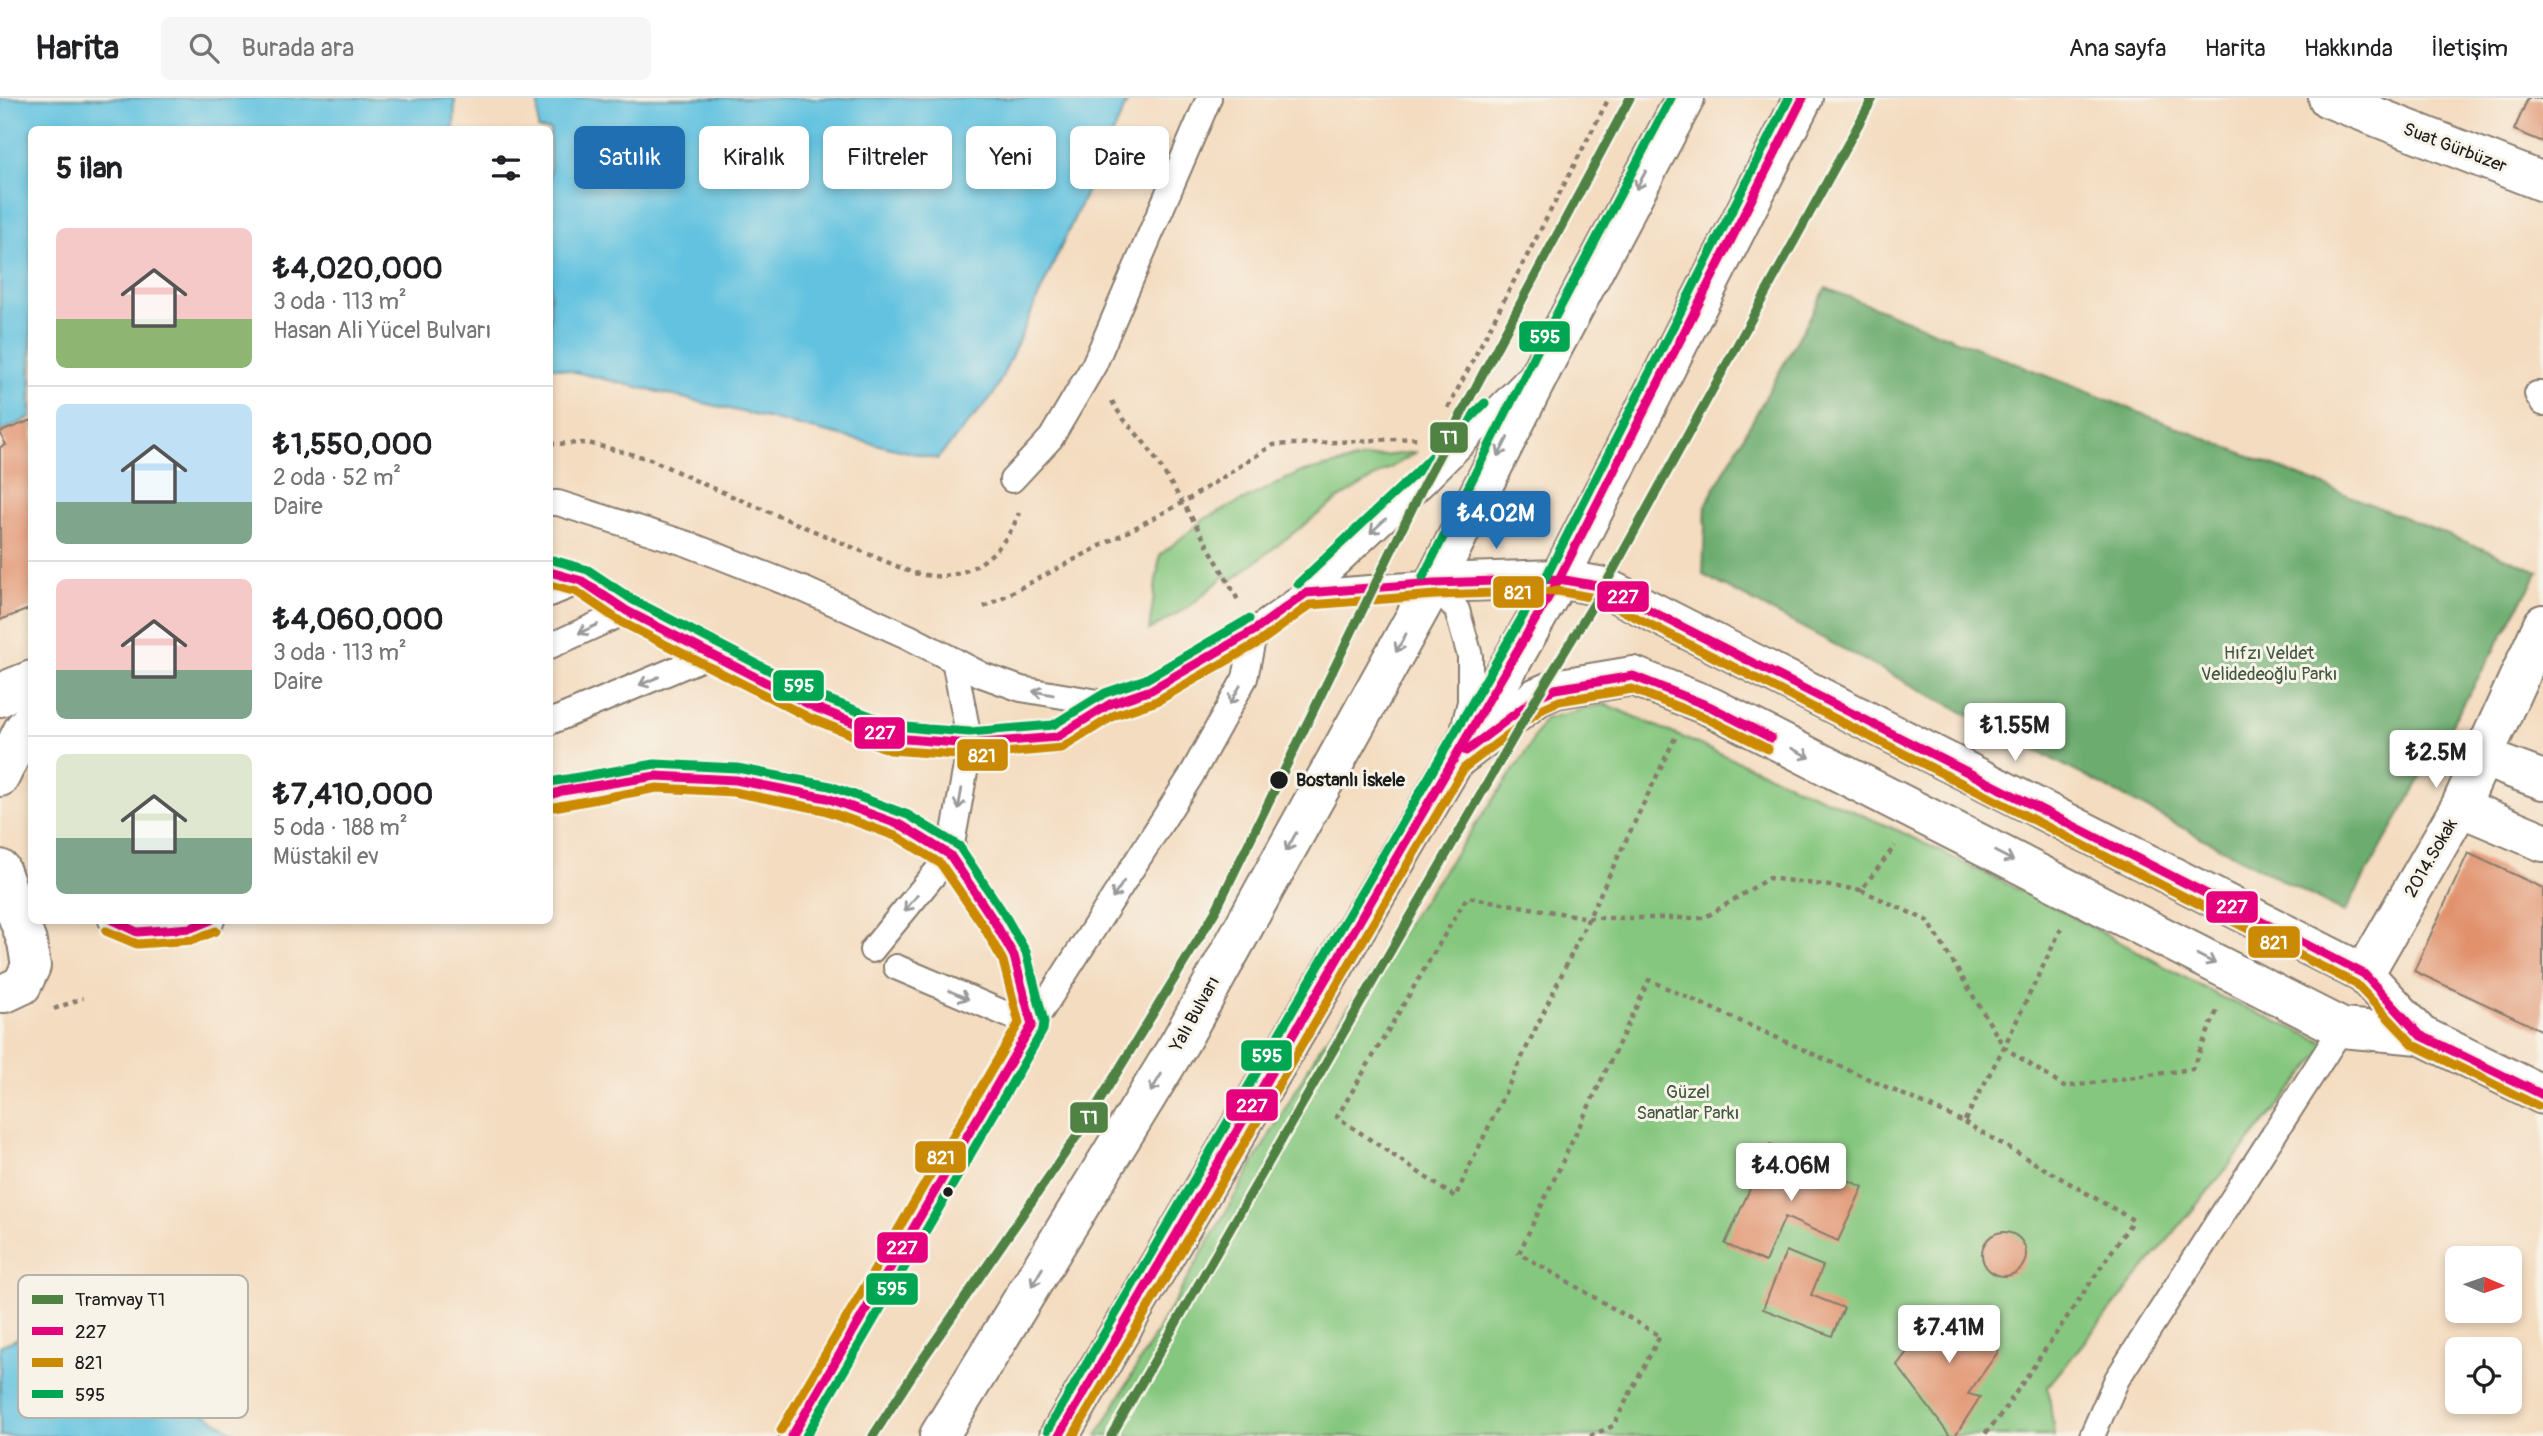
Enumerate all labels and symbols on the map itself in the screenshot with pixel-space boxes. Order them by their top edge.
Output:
street label: Suat Gürbüzer [2400,118,2511,178]
one-way arrow [1634,169,1648,190]
line badge: 595 [1518,320,1571,353]
text: 595 [1530,325,1560,349]
line badge: T1 [1429,421,1469,454]
text: T1 [1439,426,1458,450]
one-way arrow [1495,436,1509,457]
pin: ₺4.02M [1439,491,1553,551]
one-way arrow [1369,518,1387,534]
line badge: 821 [1492,575,1545,609]
line badge: 227 [1596,580,1650,613]
text: 821 [1504,581,1532,605]
text: 227 [1607,585,1640,609]
one-way arrow [578,622,599,636]
one-way arrow [1394,632,1408,652]
park label: Hıfzı Veldet Velidedeoğlu Parkı [2201,642,2337,686]
line badge: 595 [772,669,825,702]
text: 595 [784,674,814,698]
one-way arrow [638,675,660,688]
one-way arrow [1228,684,1242,705]
one-way arrow [1032,685,1055,699]
pin: ₺1.55M [1958,704,2072,763]
line badge: 227 [853,716,906,750]
text: 227 [864,721,897,745]
pin: ₺2.5M [2387,730,2485,790]
line badge: 821 [956,738,1009,772]
text: 821 [968,744,996,768]
one-way arrow [1790,746,1811,760]
marker: Bostanlı İskele [1268,769,1290,791]
place label: Bostanlı İskele [1296,769,1406,792]
one-way arrow [953,787,967,810]
street label: 2014.Sokak [2399,814,2463,902]
one-way arrow [1284,831,1298,851]
one-way arrow [1993,850,2014,863]
one-way arrow [1111,879,1125,899]
line badge: 227 [2205,890,2259,924]
one-way arrow [903,893,919,911]
text: 227 [2216,895,2249,919]
line badge: 821 [2247,925,2301,959]
text: 821 [2260,931,2288,955]
one-way arrow [2195,953,2216,967]
street label: Yalı Bulvarı [1164,972,1225,1056]
one-way arrow [947,989,969,1002]
line badge: 595 [1240,1039,1293,1072]
text: 595 [1252,1044,1282,1068]
one-way arrow [1148,1072,1162,1092]
park label: Güzel Sanatlar Parkı [1637,1081,1739,1125]
line badge: 227 [1225,1088,1279,1122]
text: 227 [1236,1094,1269,1118]
line badge: T1 [1069,1101,1109,1134]
text: T1 [1079,1106,1098,1130]
line badge: 821 [914,1140,967,1174]
pin: ₺4.06M [1734,1144,1848,1203]
text: 821 [927,1146,955,1170]
unlabelled marker [941,1185,955,1199]
line badge: 227 [876,1231,929,1264]
text: 227 [886,1236,919,1260]
north arrow [2445,1246,2522,1323]
one-way arrow [1030,1266,1044,1286]
line badge: 595 [865,1272,919,1306]
legend [18,1275,248,1418]
text: 595 [877,1277,907,1301]
text: Tramvay T1 [75,1288,165,1312]
pin: ₺7.41M [1892,1306,2006,1365]
text: 227 [75,1320,106,1344]
text: 821 [75,1351,103,1375]
text: 595 [75,1383,105,1407]

